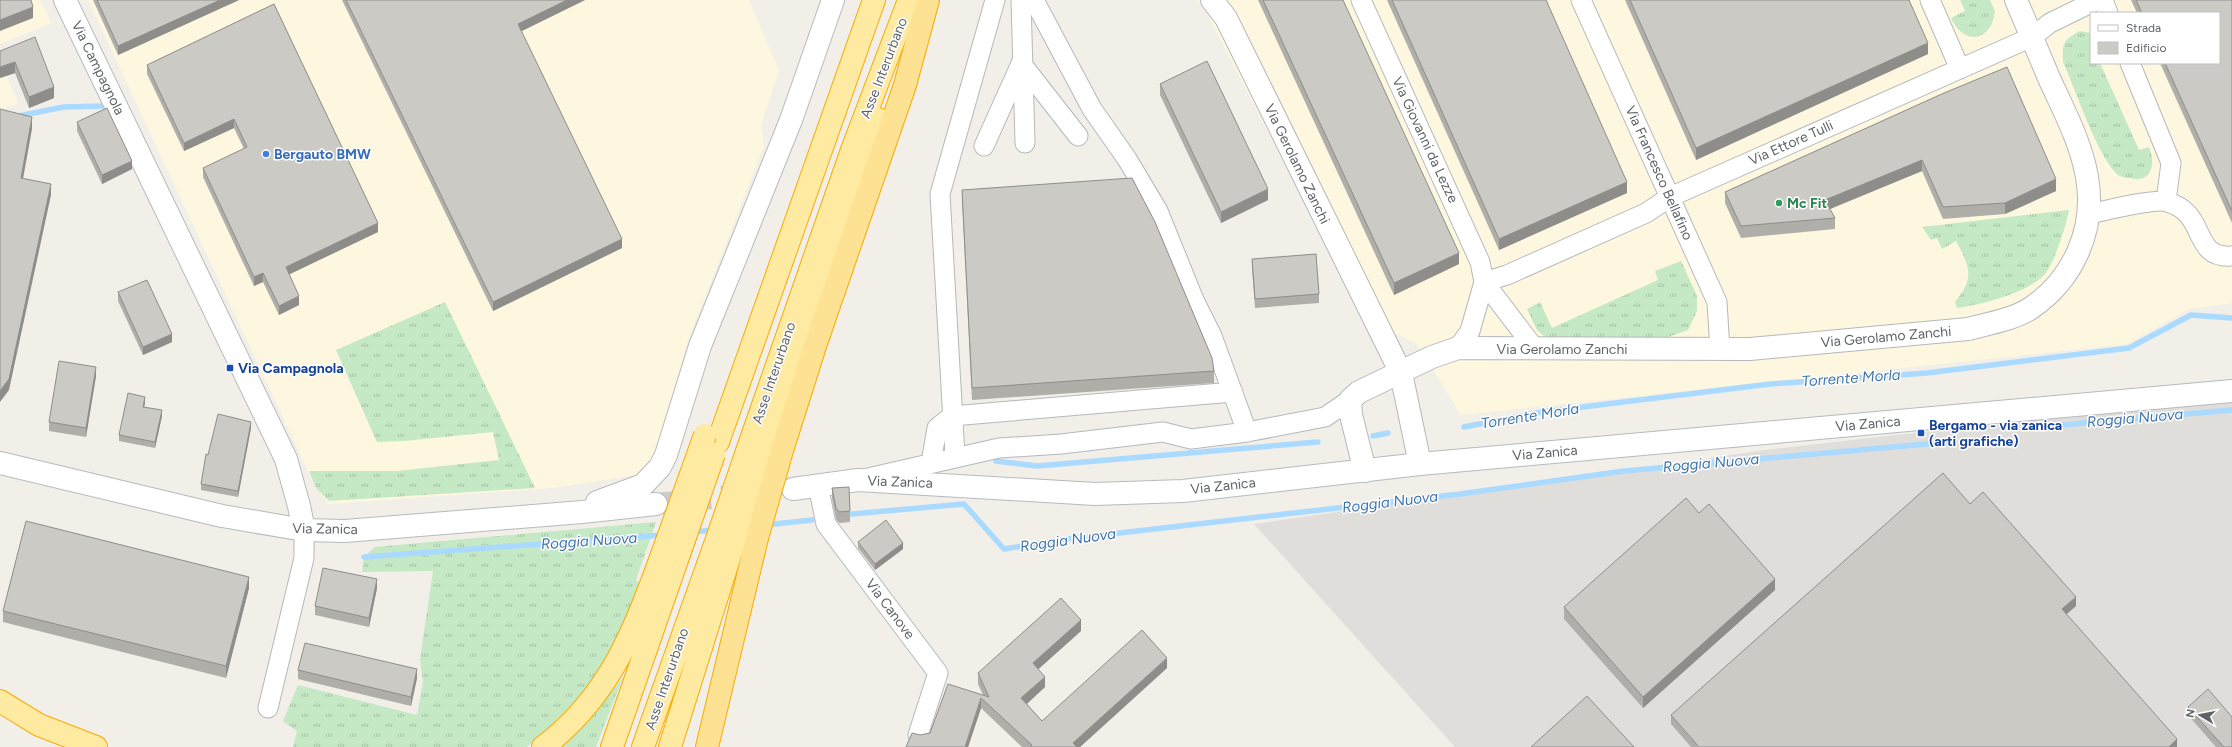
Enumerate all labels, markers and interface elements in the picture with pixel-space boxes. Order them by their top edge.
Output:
legend [2090,12,2220,64]
street label: Asse Interurbano [857,15,911,121]
street label: Via Campagnola [68,18,128,118]
text: Strada [2126,21,2161,35]
text: Edificio [2126,41,2166,55]
street label: Via Giovanni da Lezze [1388,74,1462,206]
street label: Via Gerolamo Zanchi [1261,101,1333,227]
street label: Via Francesco Bellafino [1622,103,1696,243]
street label: Via Ettore Tulli [1746,117,1836,169]
place label: Bergauto BMW [274,146,371,163]
marker: Bergauto BMW [261,149,271,159]
place label: Mc Fit [1787,195,1827,212]
marker: Mc Fit [1774,198,1784,208]
street label: Asse Interurbano [749,320,799,426]
street label: Via Gerolamo Zanchi [1820,323,1952,351]
street label: Via Gerolamo Zanchi [1497,341,1627,358]
place label: Via Campagnola [238,360,344,377]
marker: Via Campagnola [225,363,235,373]
water label: Torrente Morla [1801,366,1901,390]
water label: Torrente Morla [1480,399,1581,433]
water label: Roggia Nuova [2086,405,2184,431]
street label: Via Zanica [1835,413,1901,435]
place label: Bergamo - via zanica (arti grafiche) [1929,417,2062,450]
marker: Bergamo - via zanica (arti grafiche) [1916,428,1926,438]
street label: Via Zanica [1512,442,1578,464]
water label: Roggia Nuova [1662,450,1760,476]
street label: Via Zanica [867,472,933,492]
street label: Via Zanica [1190,474,1256,498]
water label: Roggia Nuova [1341,487,1439,517]
street label: Via Zanica [292,520,358,538]
water label: Roggia Nuova [1019,524,1117,556]
water label: Roggia Nuova [540,529,638,553]
street label: Via Canove [862,575,918,643]
street label: Asse Interurbano [642,626,692,732]
north arrow [2180,695,2220,735]
text: N [2184,708,2198,719]

